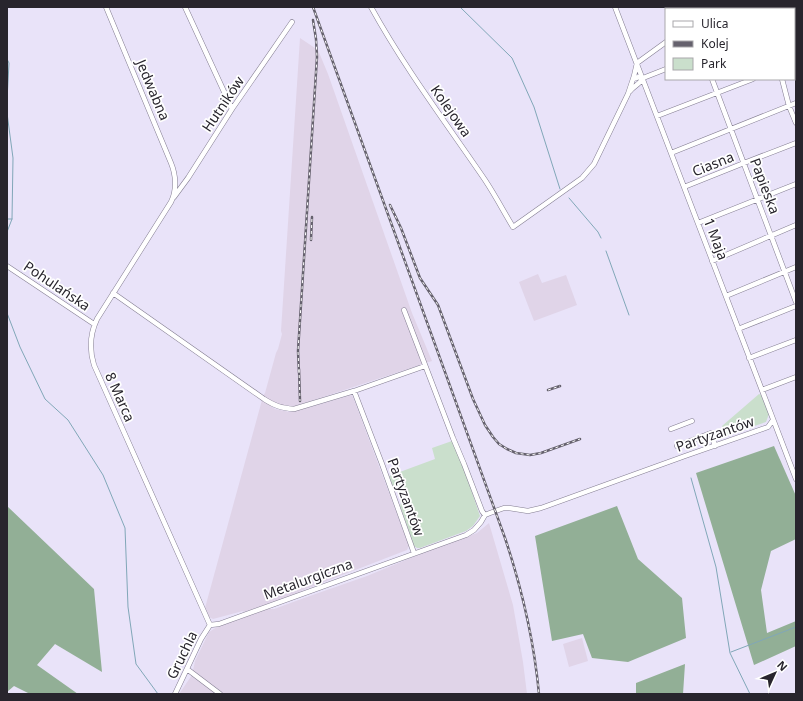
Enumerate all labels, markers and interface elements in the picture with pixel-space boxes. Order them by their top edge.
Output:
legend [665,8,795,80]
text: Ulica [701,15,728,32]
text: Kolej [701,35,729,52]
street label: Jedwabna [131,55,175,123]
text: Park [701,55,727,72]
street label: Hutników [197,72,248,135]
street label: Kolejowa [427,81,476,140]
street label: Ciasna [689,147,737,180]
street label: Papieska [746,155,785,217]
street label: 1 Maja [700,215,733,263]
street label: Pohulańska [20,256,94,315]
street label: 8 Marca [101,369,140,425]
street label: Partyzantów [673,411,757,456]
street label: Partyzantów [384,455,429,538]
street label: Metalurgiczna [261,554,355,603]
street label: Gruchla [162,627,201,682]
north arrow [755,653,795,693]
text: N [774,657,791,674]

